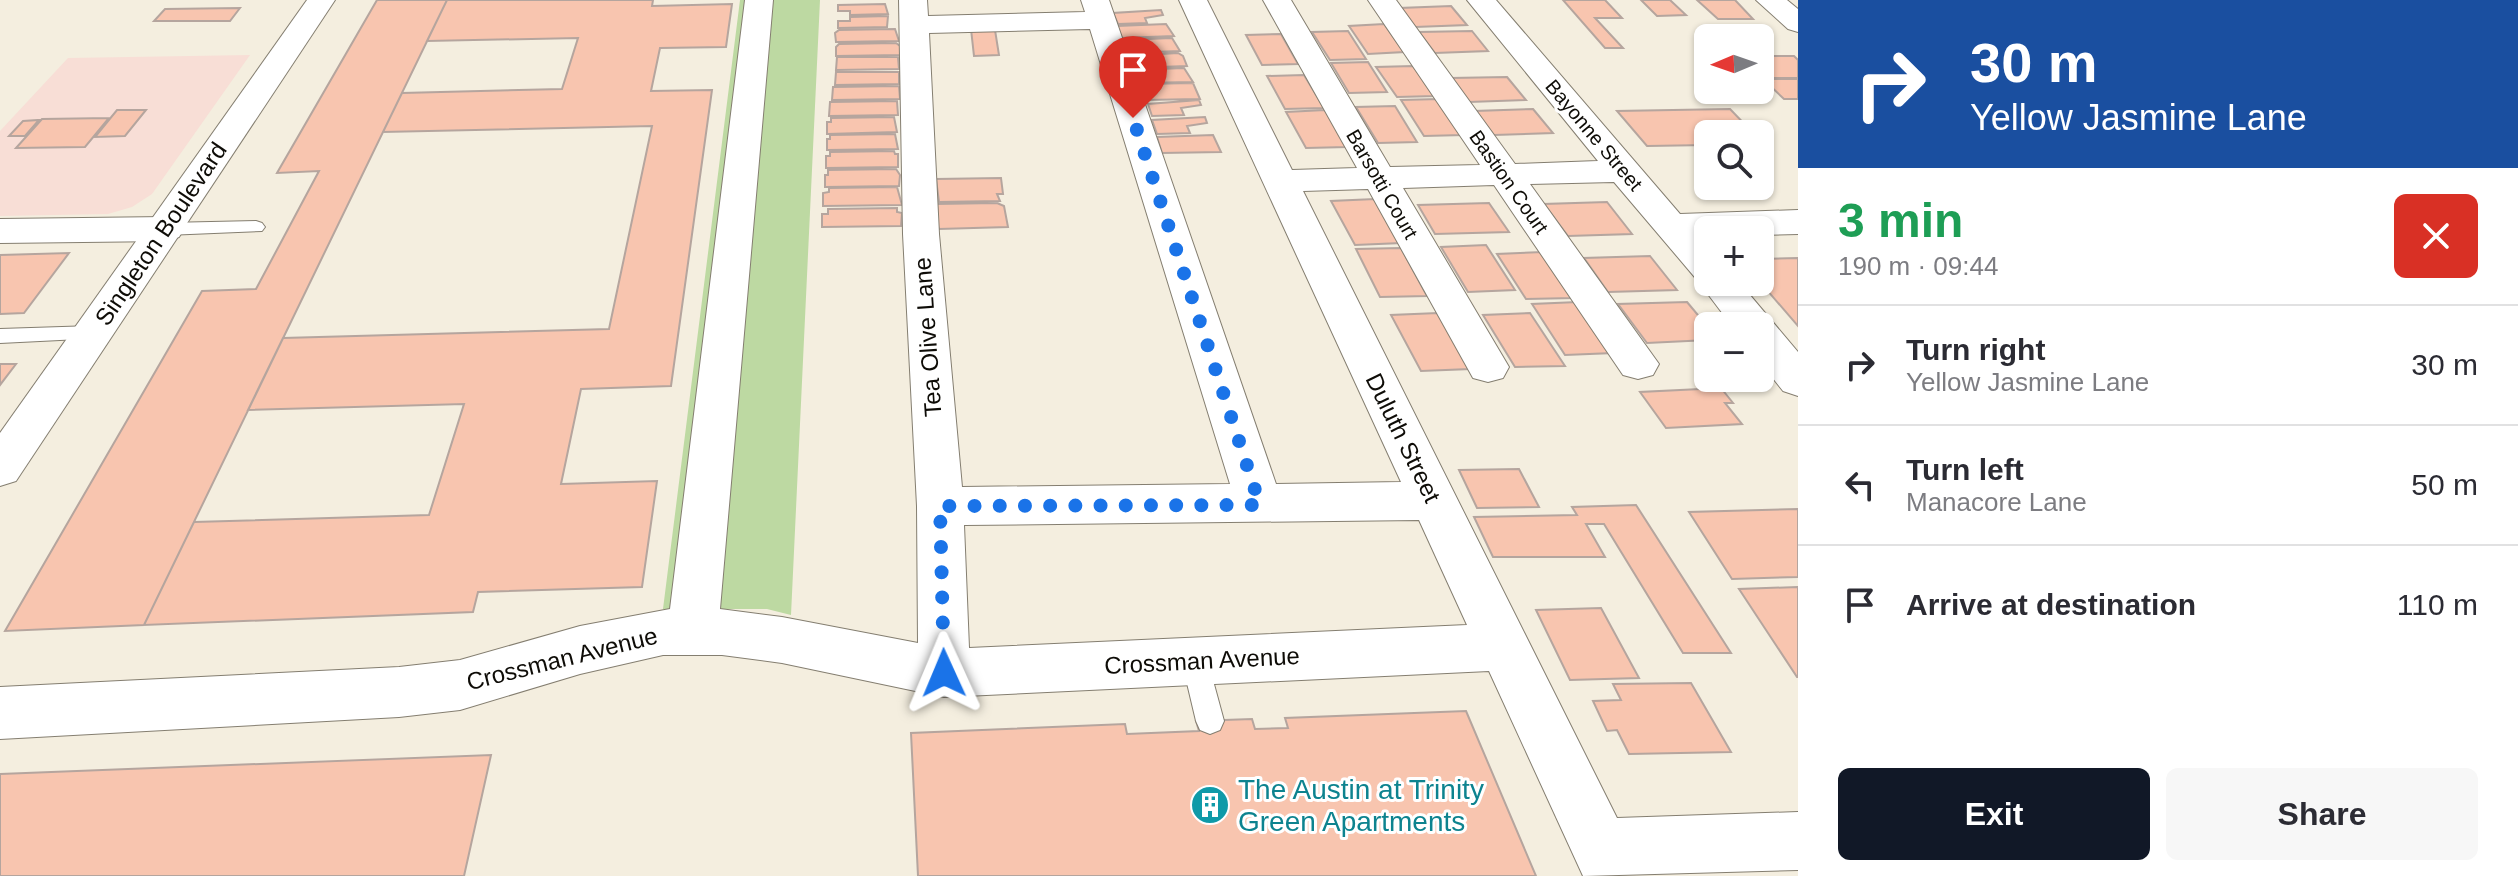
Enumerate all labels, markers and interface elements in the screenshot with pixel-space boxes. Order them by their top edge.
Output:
north arrow [1694,24,1774,104]
map controls [1694,24,1774,392]
text: 30 m [1970,31,2098,94]
icon: right [1838,32,1942,136]
pin [1099,36,1167,118]
icon: arrive [1111,48,1155,92]
street label: Bayonne Street [1541,75,1647,195]
text: Yellow Jasmine Lane [1970,97,2307,138]
button: search [1694,120,1774,200]
street label: Barsotti Court [1342,126,1422,243]
street label: Bastion Court [1465,126,1553,238]
street label: Singleton Boulevard [89,137,232,330]
text: 3 min [1838,194,1963,247]
button: close [2394,194,2478,278]
button: + [1694,216,1774,296]
text: 190 m · 09:44 [1838,251,1998,281]
street label: Tea Olive Lane [908,256,947,418]
button: − [1694,312,1774,392]
text: Turn right [1906,333,2045,366]
icon: right [1838,343,1882,387]
text: 30 m [2411,348,2478,381]
text: Yellow Jasmine Lane [1906,367,2149,397]
street label: Duluth Street [1361,369,1446,507]
text: Turn left [1906,453,2024,486]
icon: left [1838,463,1882,507]
text: 50 m [2411,468,2478,501]
text: Manacore Lane [1906,487,2087,517]
icon: arrive [1838,583,1882,627]
text: Arrive at destination [1906,588,2196,621]
text: 110 m [2397,588,2478,621]
street label: Crossman Avenue [464,622,660,695]
position arrow [902,631,986,715]
street label: Crossman Avenue [1104,642,1300,679]
button: Exit [1838,768,2150,860]
button: Share [2166,768,2478,860]
place label: The Austin at Trinity Green Apartments [1238,774,1484,837]
building icon: The Austin at Trinity Green Apartments [1189,784,1231,826]

